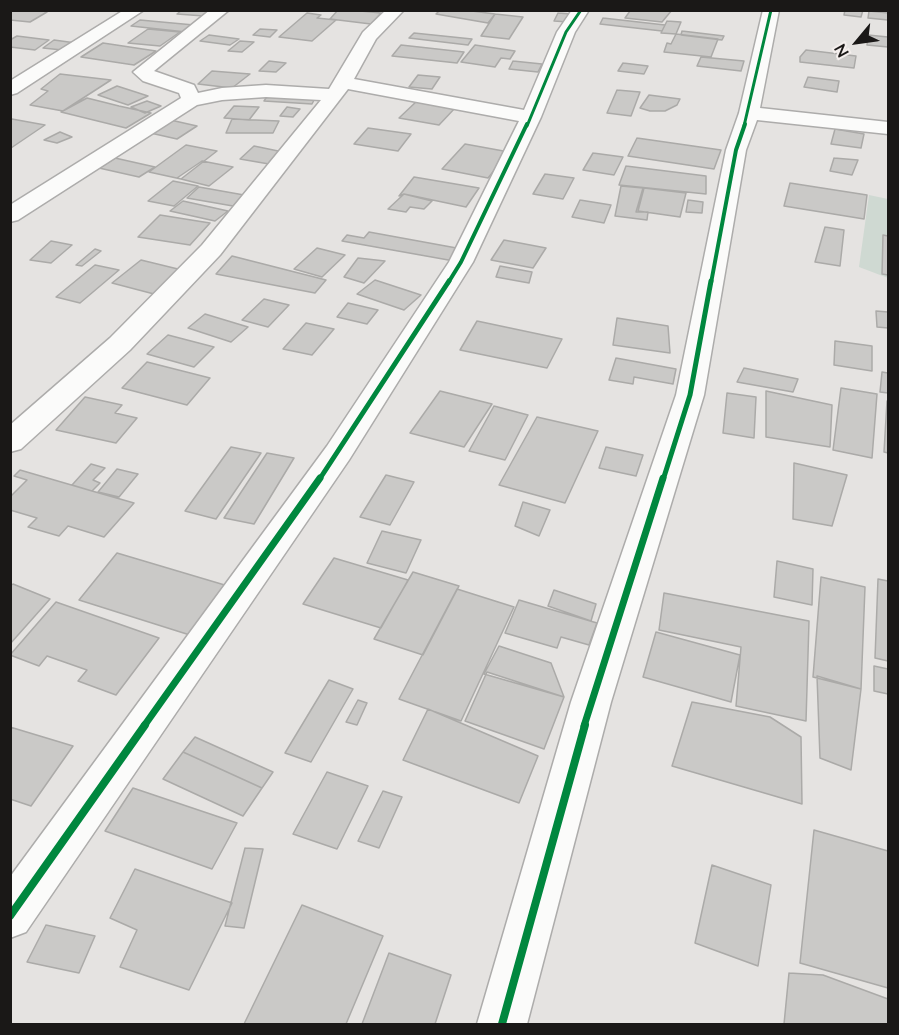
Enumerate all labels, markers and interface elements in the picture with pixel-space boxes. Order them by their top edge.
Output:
north arrow [827,12,887,72]
text: N [830,41,852,61]

